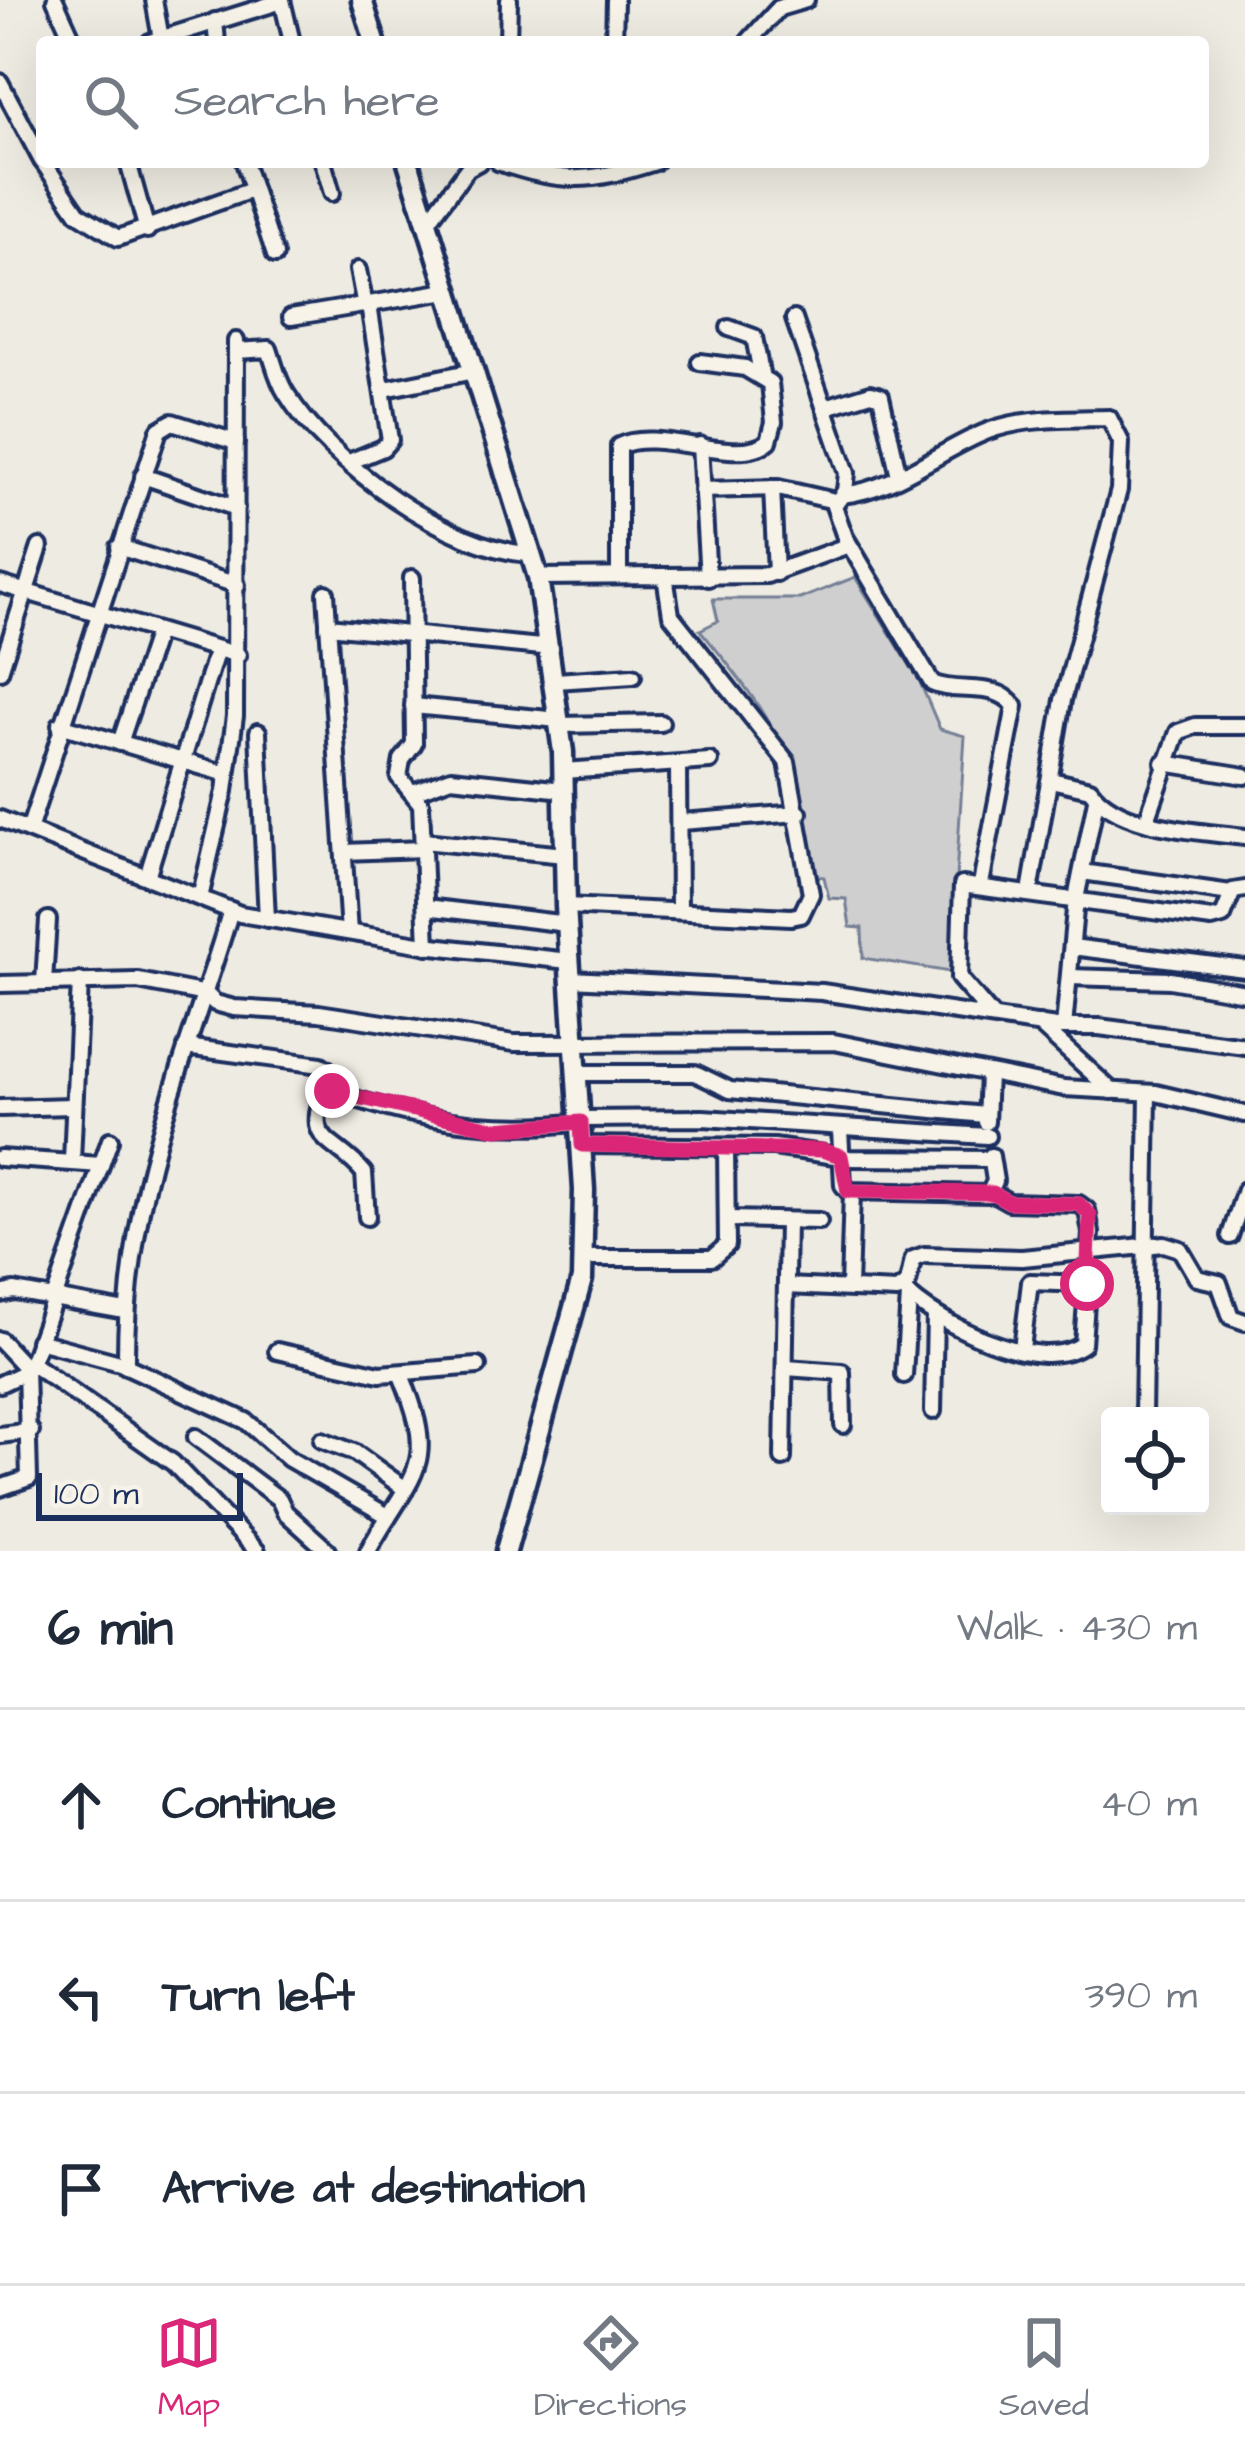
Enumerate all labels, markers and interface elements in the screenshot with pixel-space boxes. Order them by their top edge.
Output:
search box [36,36,1209,168]
icon: search [78,69,144,135]
text: Search here [174,71,440,133]
route end [305,1064,359,1118]
route start [1060,1257,1114,1311]
map controls [1101,1407,1209,1515]
button: locate [1101,1407,1209,1515]
scale bar [36,1467,243,1520]
text: 100 m [54,1471,139,1517]
text: 6 min [48,1594,173,1665]
text: Walk · 430 m [957,1602,1197,1656]
icon: ahead [48,1772,114,1838]
text: Continue [162,1774,336,1836]
text: 40 m [1100,1778,1197,1832]
icon: left [48,1964,114,2030]
text: Turn left [162,1966,355,2028]
text: 390 m [1084,1970,1197,2024]
icon: arrive [48,2156,114,2222]
text: Arrive at destination [162,2158,585,2220]
tab: Map [156,2310,222,2428]
tab: Directions [534,2310,687,2428]
tab: Saved [999,2310,1089,2428]

